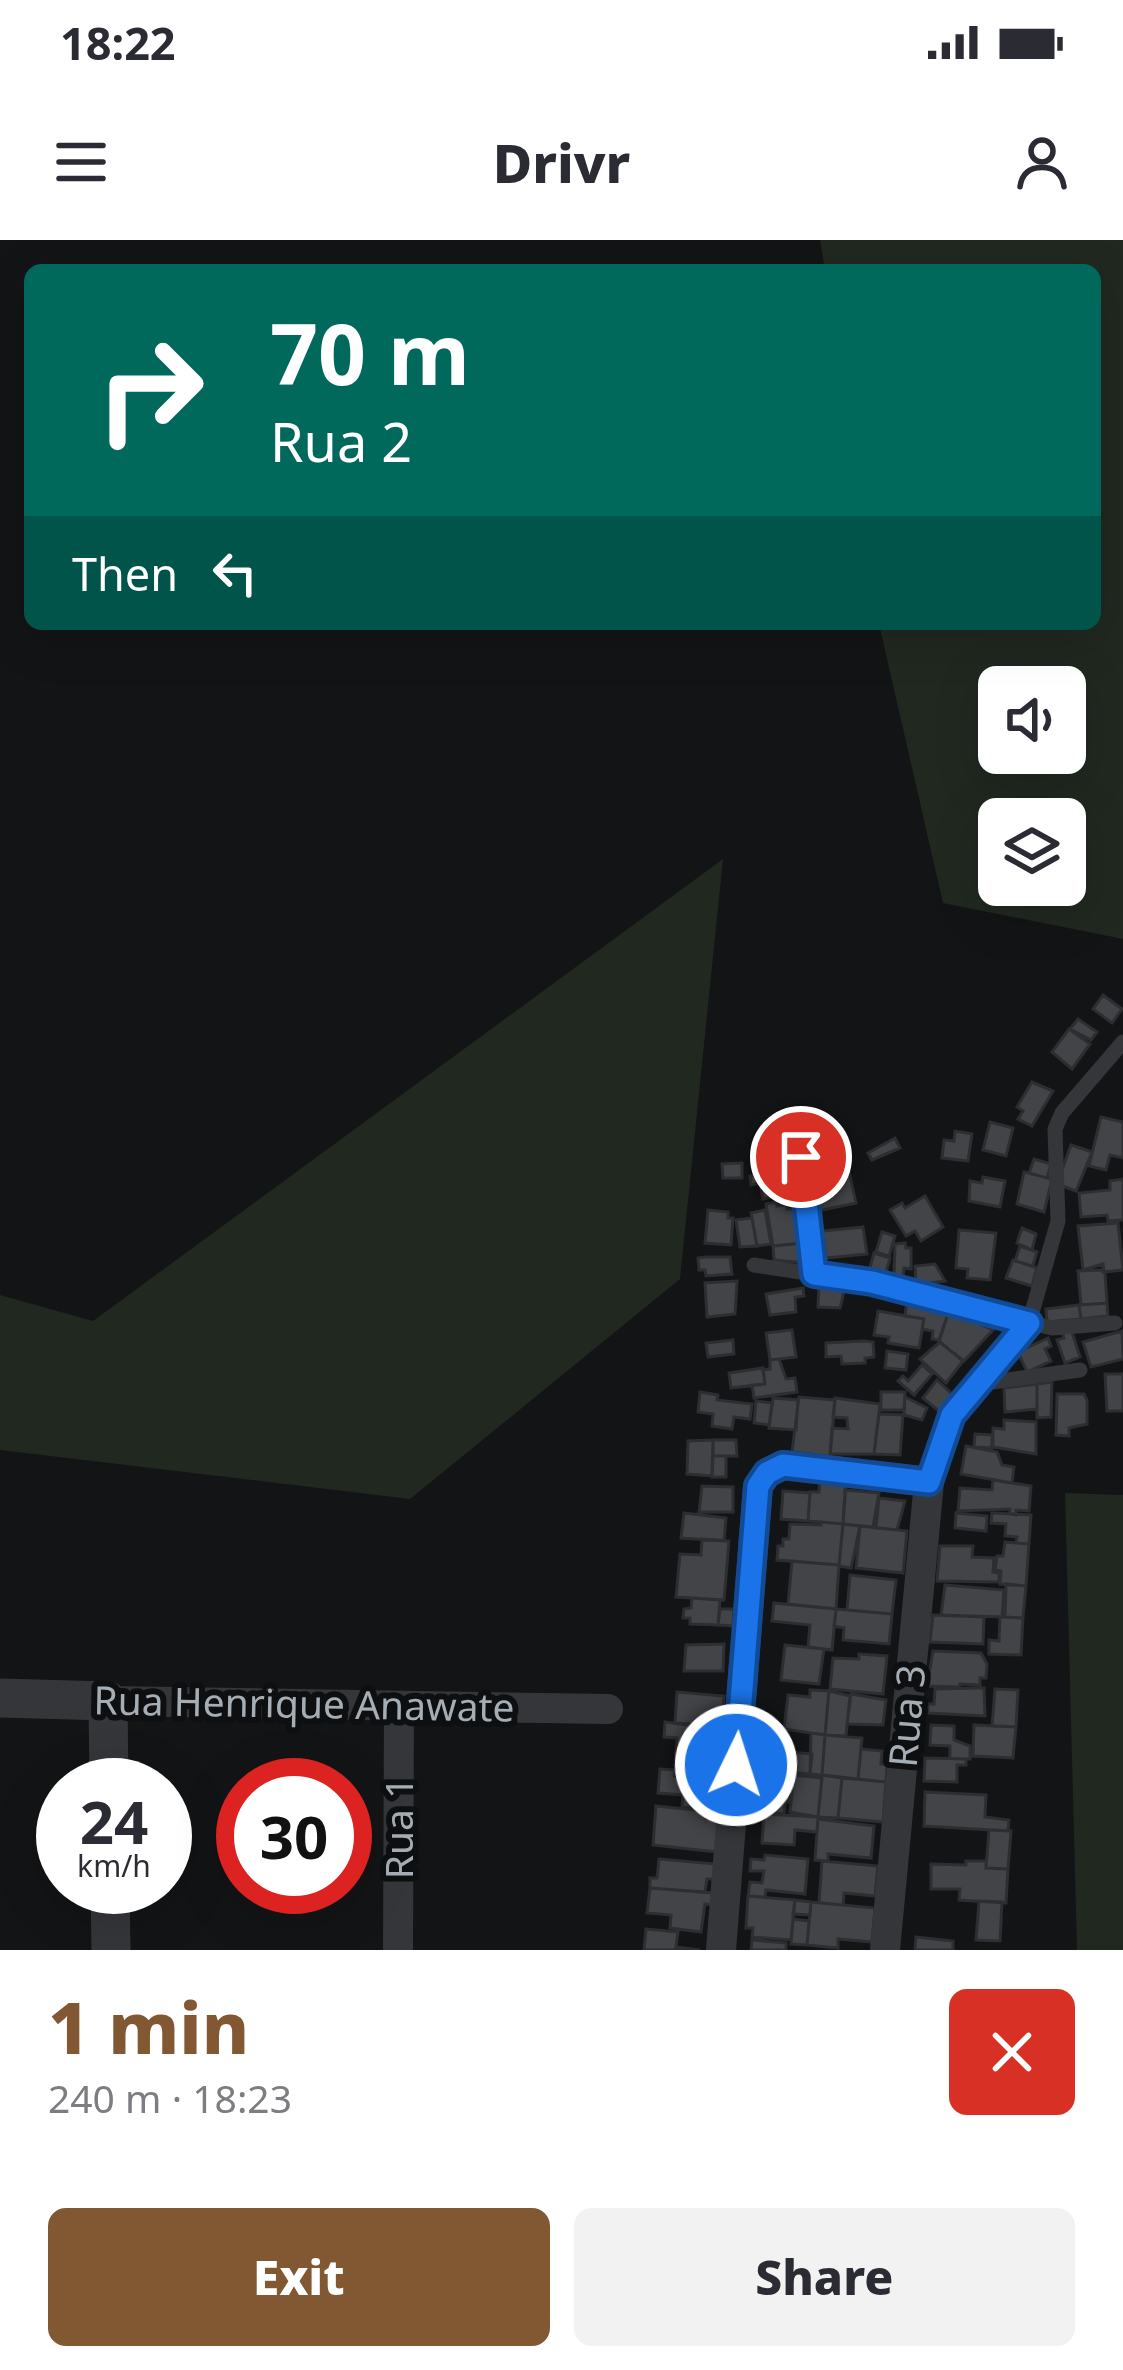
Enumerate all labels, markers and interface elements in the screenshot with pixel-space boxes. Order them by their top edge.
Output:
text: 18:22 [60,12,176,73]
text: Drivr [493,125,630,199]
icon: menu [48,129,114,195]
icon: person [1009,129,1075,195]
text: 70 m [270,295,470,410]
icon: right [72,312,228,468]
text: Rua 2 [270,404,412,478]
icon: left [202,540,268,606]
text: Then [72,543,178,604]
map controls [978,666,1086,906]
button: sound [978,666,1086,774]
button: layers [978,798,1086,906]
pin [750,1106,852,1208]
icon: arrive [768,1124,834,1190]
street label: Rua 3 [875,1662,936,1769]
street label: Rua Henrique Anawate [93,1672,515,1733]
position arrow [673,1702,799,1828]
speed limit sign: 30 [216,1758,372,1914]
street label: Rua 1 [371,1777,424,1879]
text: 24 [80,1780,148,1862]
text: km/h [77,1845,151,1886]
text: 1 min [48,1977,249,2075]
button: close [949,1989,1075,2115]
text: 240 m · 18:23 [48,2071,292,2124]
button: Exit [48,2208,550,2346]
button: Share [574,2208,1075,2346]

